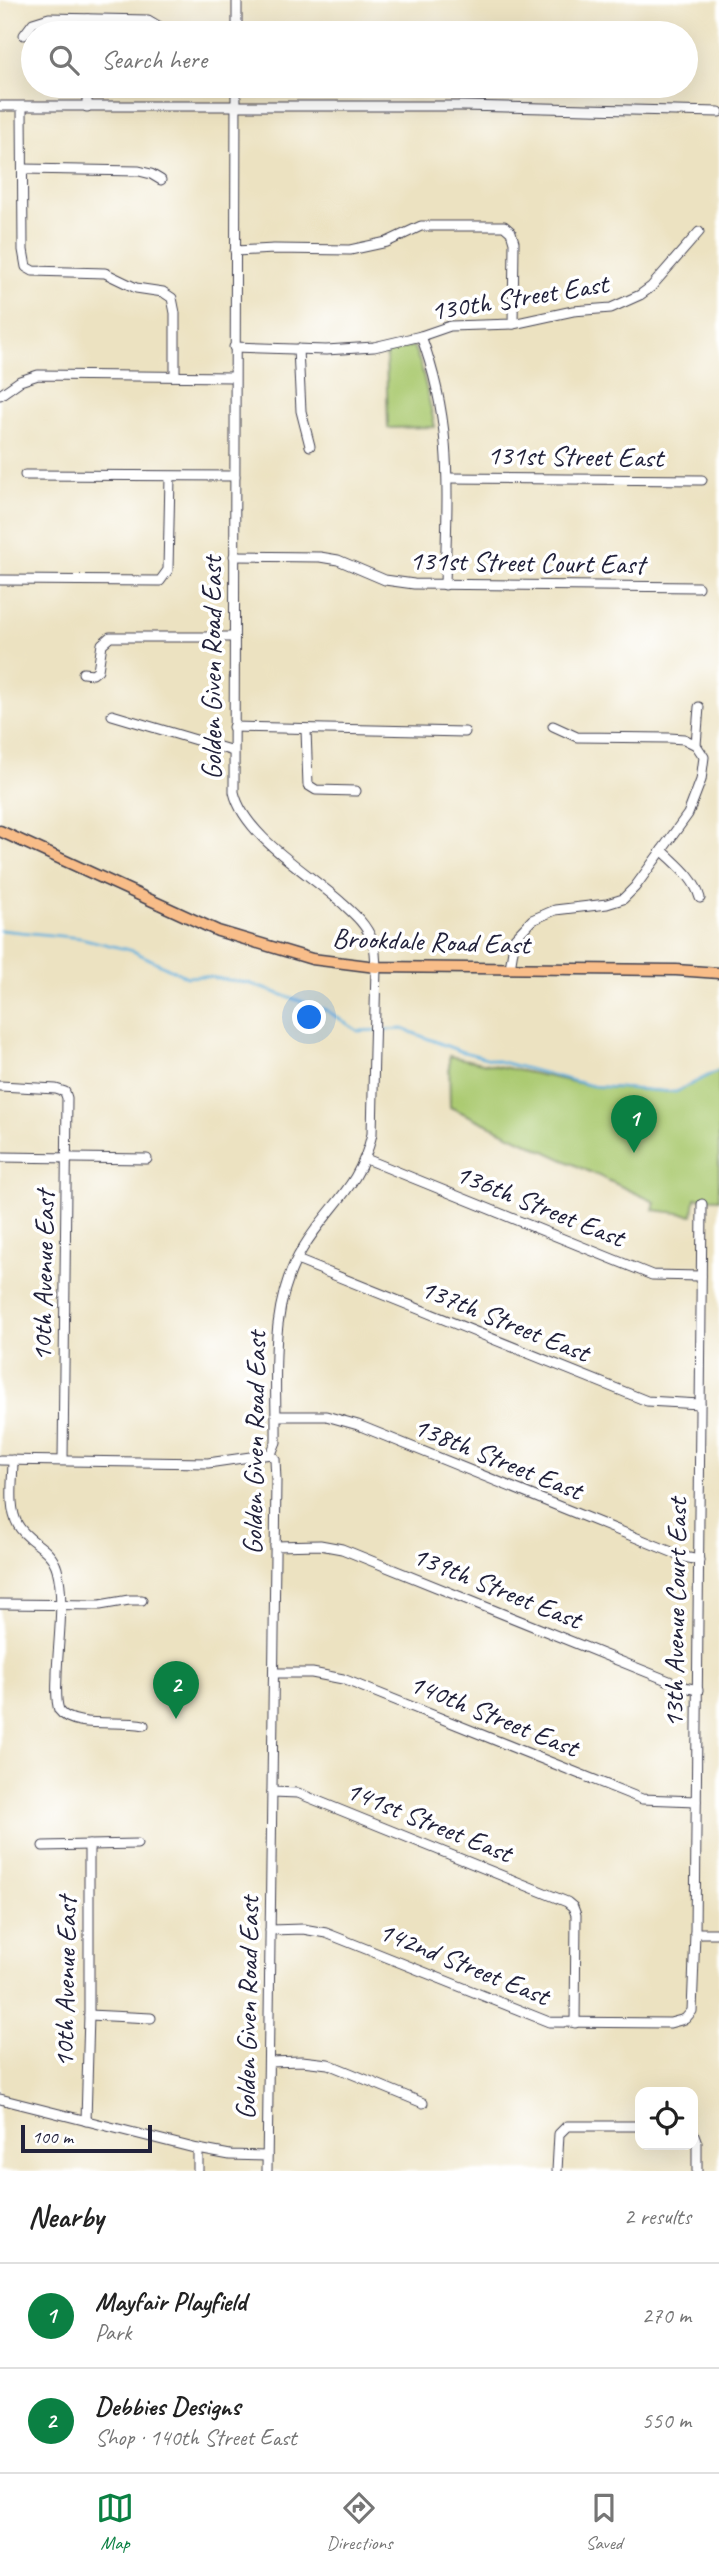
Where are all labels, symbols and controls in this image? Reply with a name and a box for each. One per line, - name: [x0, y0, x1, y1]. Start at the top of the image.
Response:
- search box: [21, 21, 698, 98]
- icon: search: [45, 41, 83, 79]
- text: Search here: [101, 43, 207, 76]
- street label: 130th Street East: [428, 265, 613, 328]
- street label: 131st Street East: [487, 437, 666, 475]
- street label: 131st Street Court East: [409, 542, 649, 582]
- street label: Golden Given Road East: [194, 554, 229, 780]
- street label: Brookdale Road East: [332, 920, 533, 962]
- your location: [292, 1000, 326, 1034]
- pin: 1: [611, 1095, 657, 1153]
- street label: 136th Street East: [451, 1155, 632, 1256]
- street label: 10th Avenue East: [24, 1186, 62, 1362]
- street label: 137th Street East: [416, 1270, 597, 1371]
- street label: Golden Given Road East: [235, 1328, 273, 1555]
- street label: 138th Street East: [409, 1408, 590, 1509]
- street label: 13th Avenue Court East: [655, 1495, 695, 1728]
- street label: 139th Street East: [408, 1537, 589, 1638]
- pin: 2: [153, 1661, 199, 1719]
- street label: 140th Street East: [405, 1665, 586, 1766]
- street label: 141st Street East: [341, 1772, 520, 1871]
- street label: 10th Avenue East: [46, 1892, 84, 2068]
- street label: Golden Given Road East: [228, 1893, 266, 2120]
- street label: 142nd Street East: [374, 1913, 557, 2014]
- map controls: [635, 2087, 698, 2150]
- button: locate: [635, 2087, 698, 2150]
- scale bar: [21, 2122, 152, 2154]
- text: 100 m: [32, 2125, 73, 2149]
- text: Nearby: [28, 2198, 104, 2236]
- text: 2 results: [624, 2202, 691, 2231]
- text: Mayfair Playfield: [95, 2285, 246, 2318]
- text: 1: [46, 2301, 56, 2330]
- text: 270 m: [642, 2301, 691, 2330]
- text: Park: [95, 2318, 131, 2347]
- text: Debbies Designs: [95, 2390, 240, 2423]
- text: 2: [46, 2406, 56, 2435]
- text: 550 m: [642, 2406, 691, 2435]
- text: Shop · 140th Street East: [95, 2423, 296, 2452]
- tab: Map: [96, 2489, 134, 2555]
- tab: Directions: [326, 2489, 393, 2555]
- tab: Saved: [585, 2489, 623, 2555]

